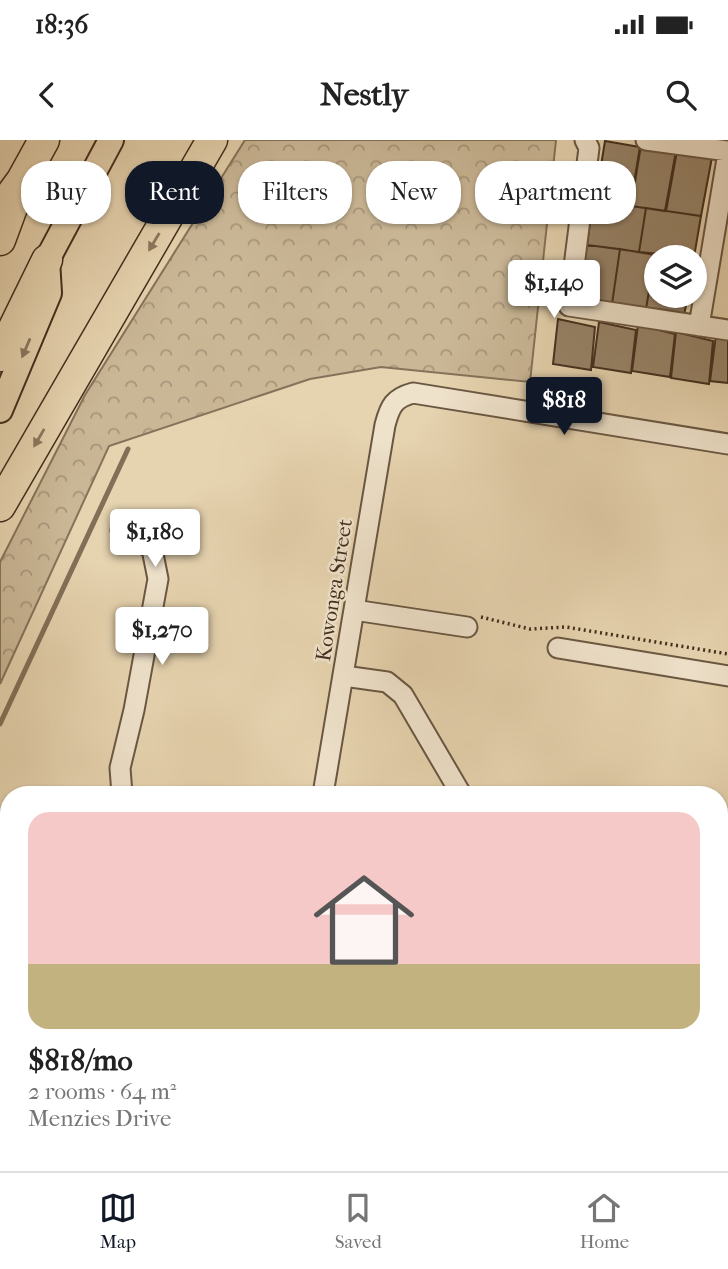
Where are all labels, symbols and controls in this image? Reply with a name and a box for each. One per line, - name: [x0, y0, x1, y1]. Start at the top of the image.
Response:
- text: 18:36: [35, 9, 88, 40]
- icon: back: [28, 76, 66, 114]
- text: Nestly: [320, 76, 408, 113]
- icon: search: [662, 76, 700, 114]
- chip: Buy: [21, 161, 111, 224]
- chip: Rent: [125, 161, 224, 224]
- chip: Filters: [238, 161, 352, 224]
- chip: New: [366, 161, 461, 224]
- chip: Apartment: [475, 161, 636, 224]
- one-way arrow: [148, 233, 161, 252]
- map controls: [644, 245, 707, 308]
- button: layers: [644, 245, 707, 308]
- pin: $1,140: [497, 260, 611, 320]
- text: $1,140: [524, 269, 584, 296]
- one-way arrow: [20, 338, 31, 359]
- pin: $818: [523, 378, 605, 437]
- text: $818: [542, 386, 586, 413]
- one-way arrow: [33, 428, 45, 448]
- pin: $1,180: [98, 510, 212, 569]
- street label: Kowonga Street: [311, 517, 357, 663]
- text: $1,180: [126, 518, 184, 545]
- pin: $1,270: [105, 608, 219, 667]
- text: $1,270: [131, 616, 193, 643]
- icon: home: [301, 857, 427, 983]
- text: $818/mo: [28, 1043, 133, 1078]
- text: 2 rooms · 64 m²: [28, 1078, 176, 1105]
- text: Menzies Drive: [28, 1105, 171, 1132]
- tab: Map: [99, 1189, 137, 1253]
- tab: Saved: [335, 1189, 382, 1253]
- tab: Home: [580, 1189, 629, 1253]

